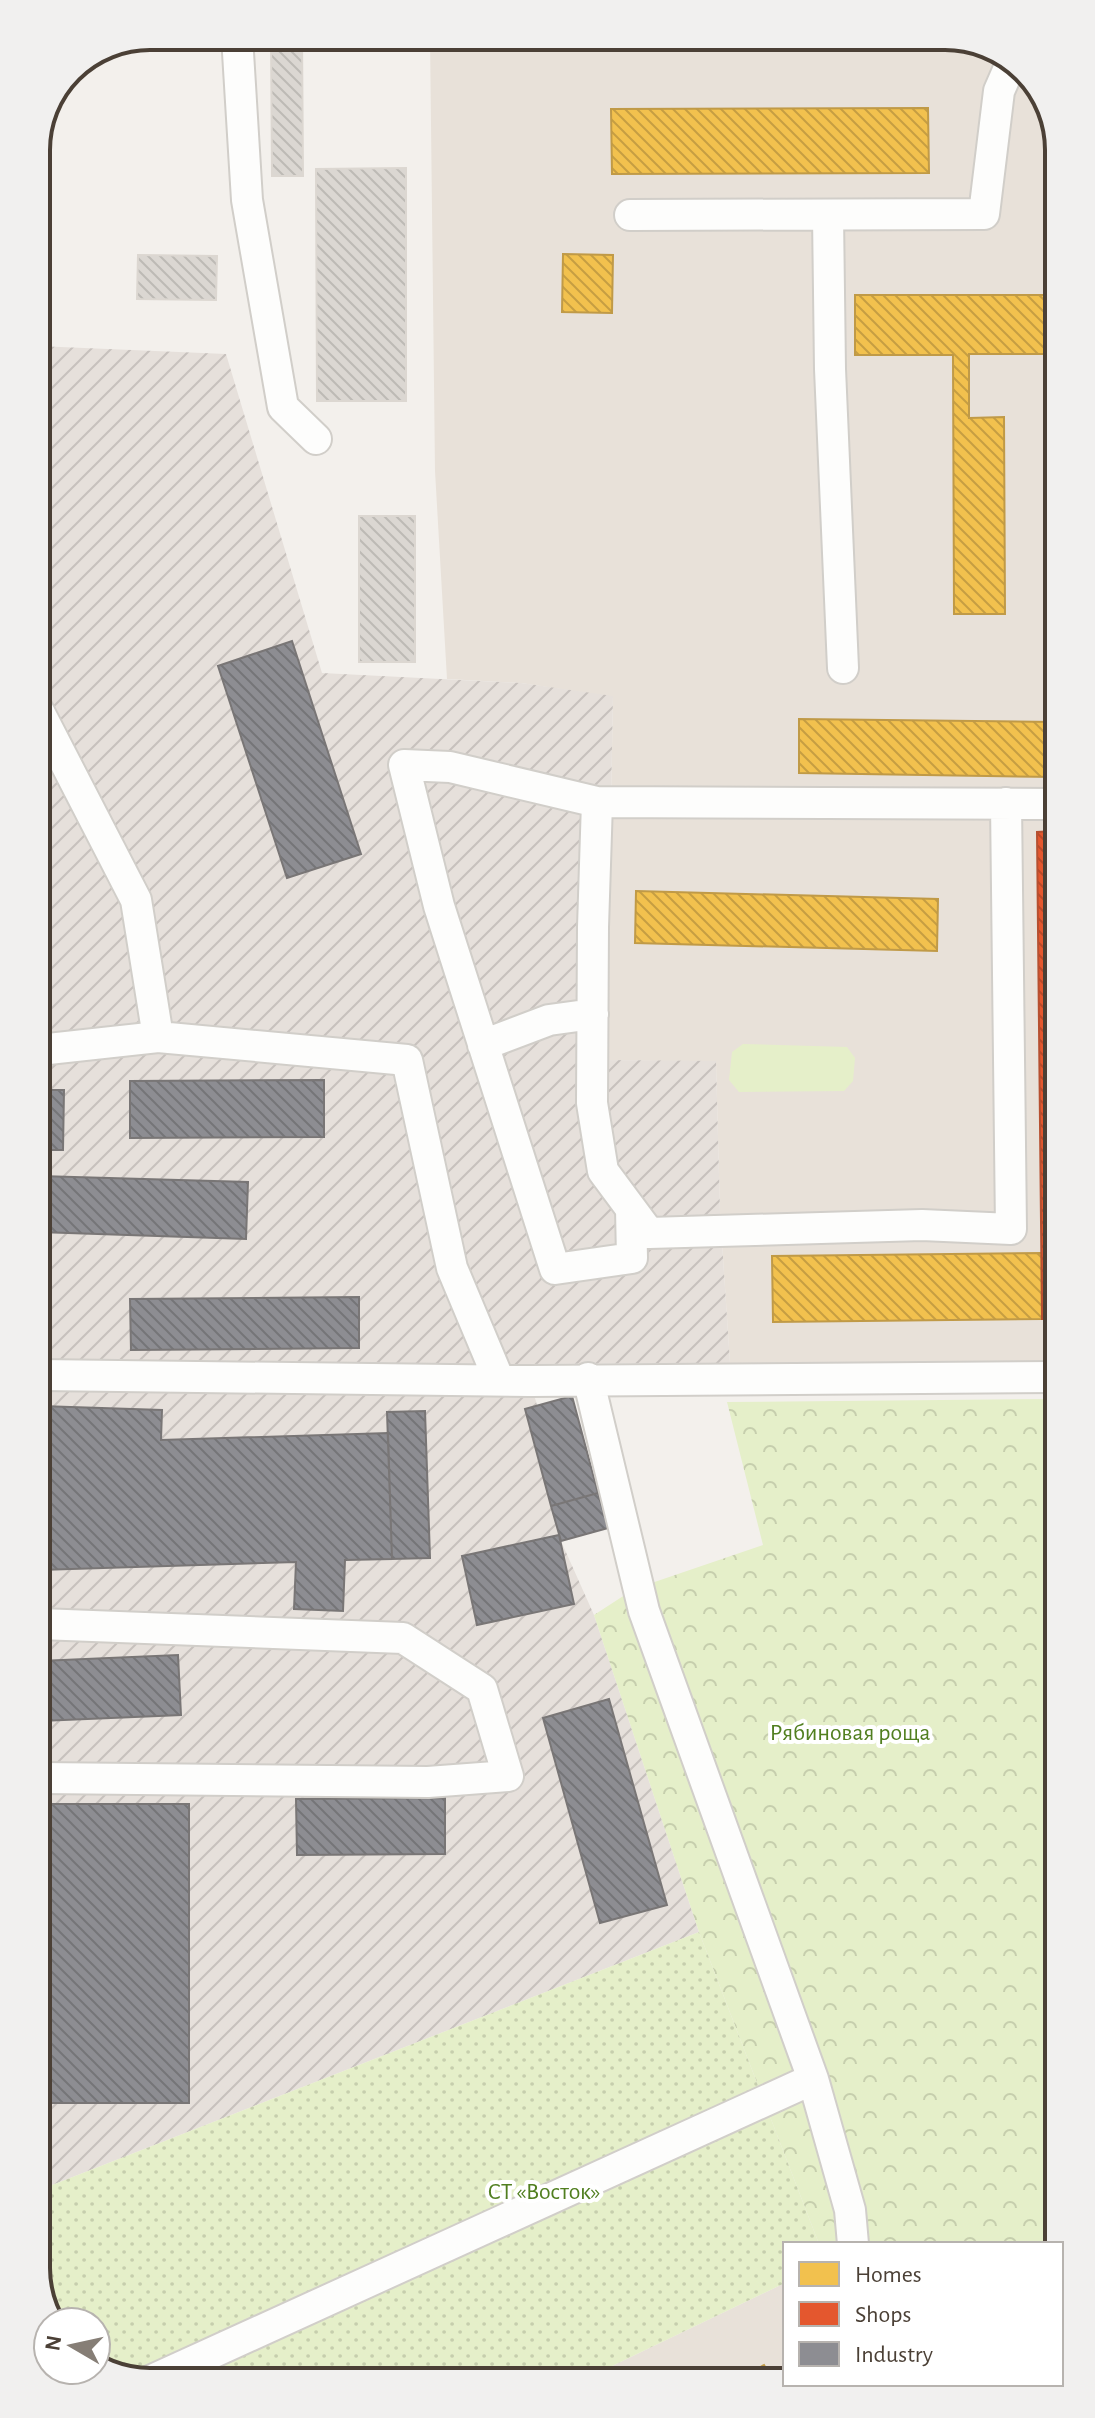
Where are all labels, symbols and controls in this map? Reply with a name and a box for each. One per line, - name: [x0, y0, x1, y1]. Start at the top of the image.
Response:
- park label: Рябиновая роща: [769, 1721, 931, 1745]
- park label: СТ «Восток»: [487, 2180, 601, 2204]
- legend: [783, 2242, 1063, 2386]
- text: Homes: [855, 2263, 922, 2287]
- text: Shops: [855, 2303, 911, 2327]
- north arrow: [32, 2306, 112, 2386]
- text: N: [41, 2334, 65, 2352]
- text: Industry: [855, 2343, 933, 2367]

